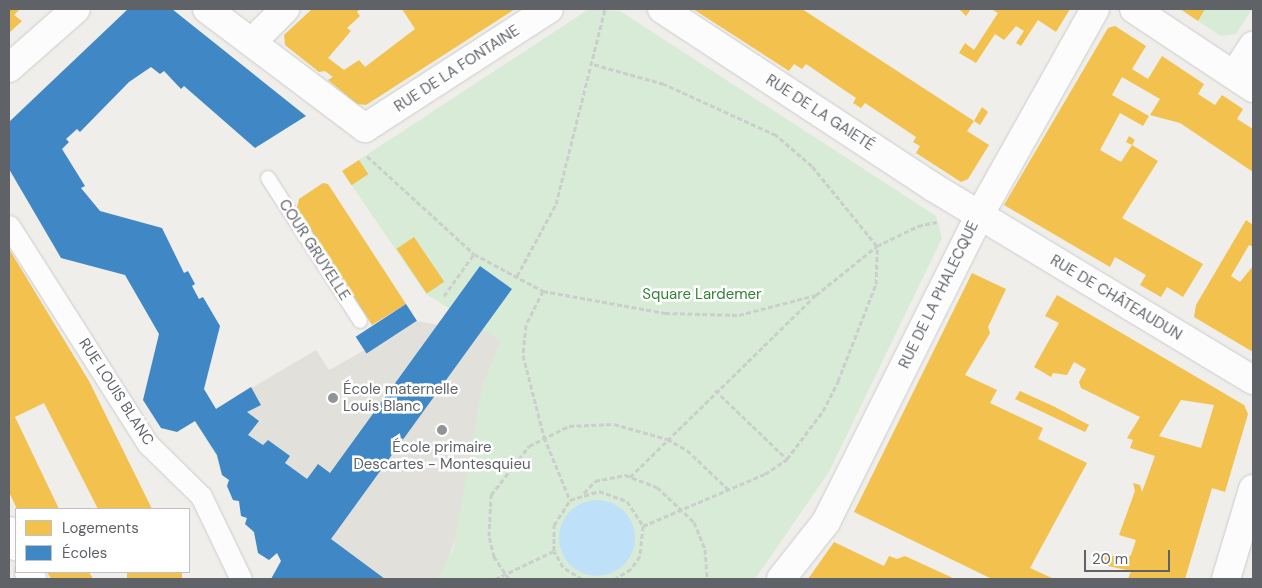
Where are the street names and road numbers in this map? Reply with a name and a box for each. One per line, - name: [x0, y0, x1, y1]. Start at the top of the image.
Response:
- street label: RUE DE LA FONTAINE: [391, 22, 523, 116]
- street label: RUE DE LA GAIETÉ: [762, 71, 878, 155]
- street label: COUR GRUYELLE: [275, 196, 353, 304]
- street label: RUE DE LA PHALECQUE: [895, 218, 983, 372]
- street label: RUE DE CHÂTEAUDUN: [1047, 252, 1185, 344]
- street label: RUE LOUIS BLANC: [75, 335, 157, 449]

